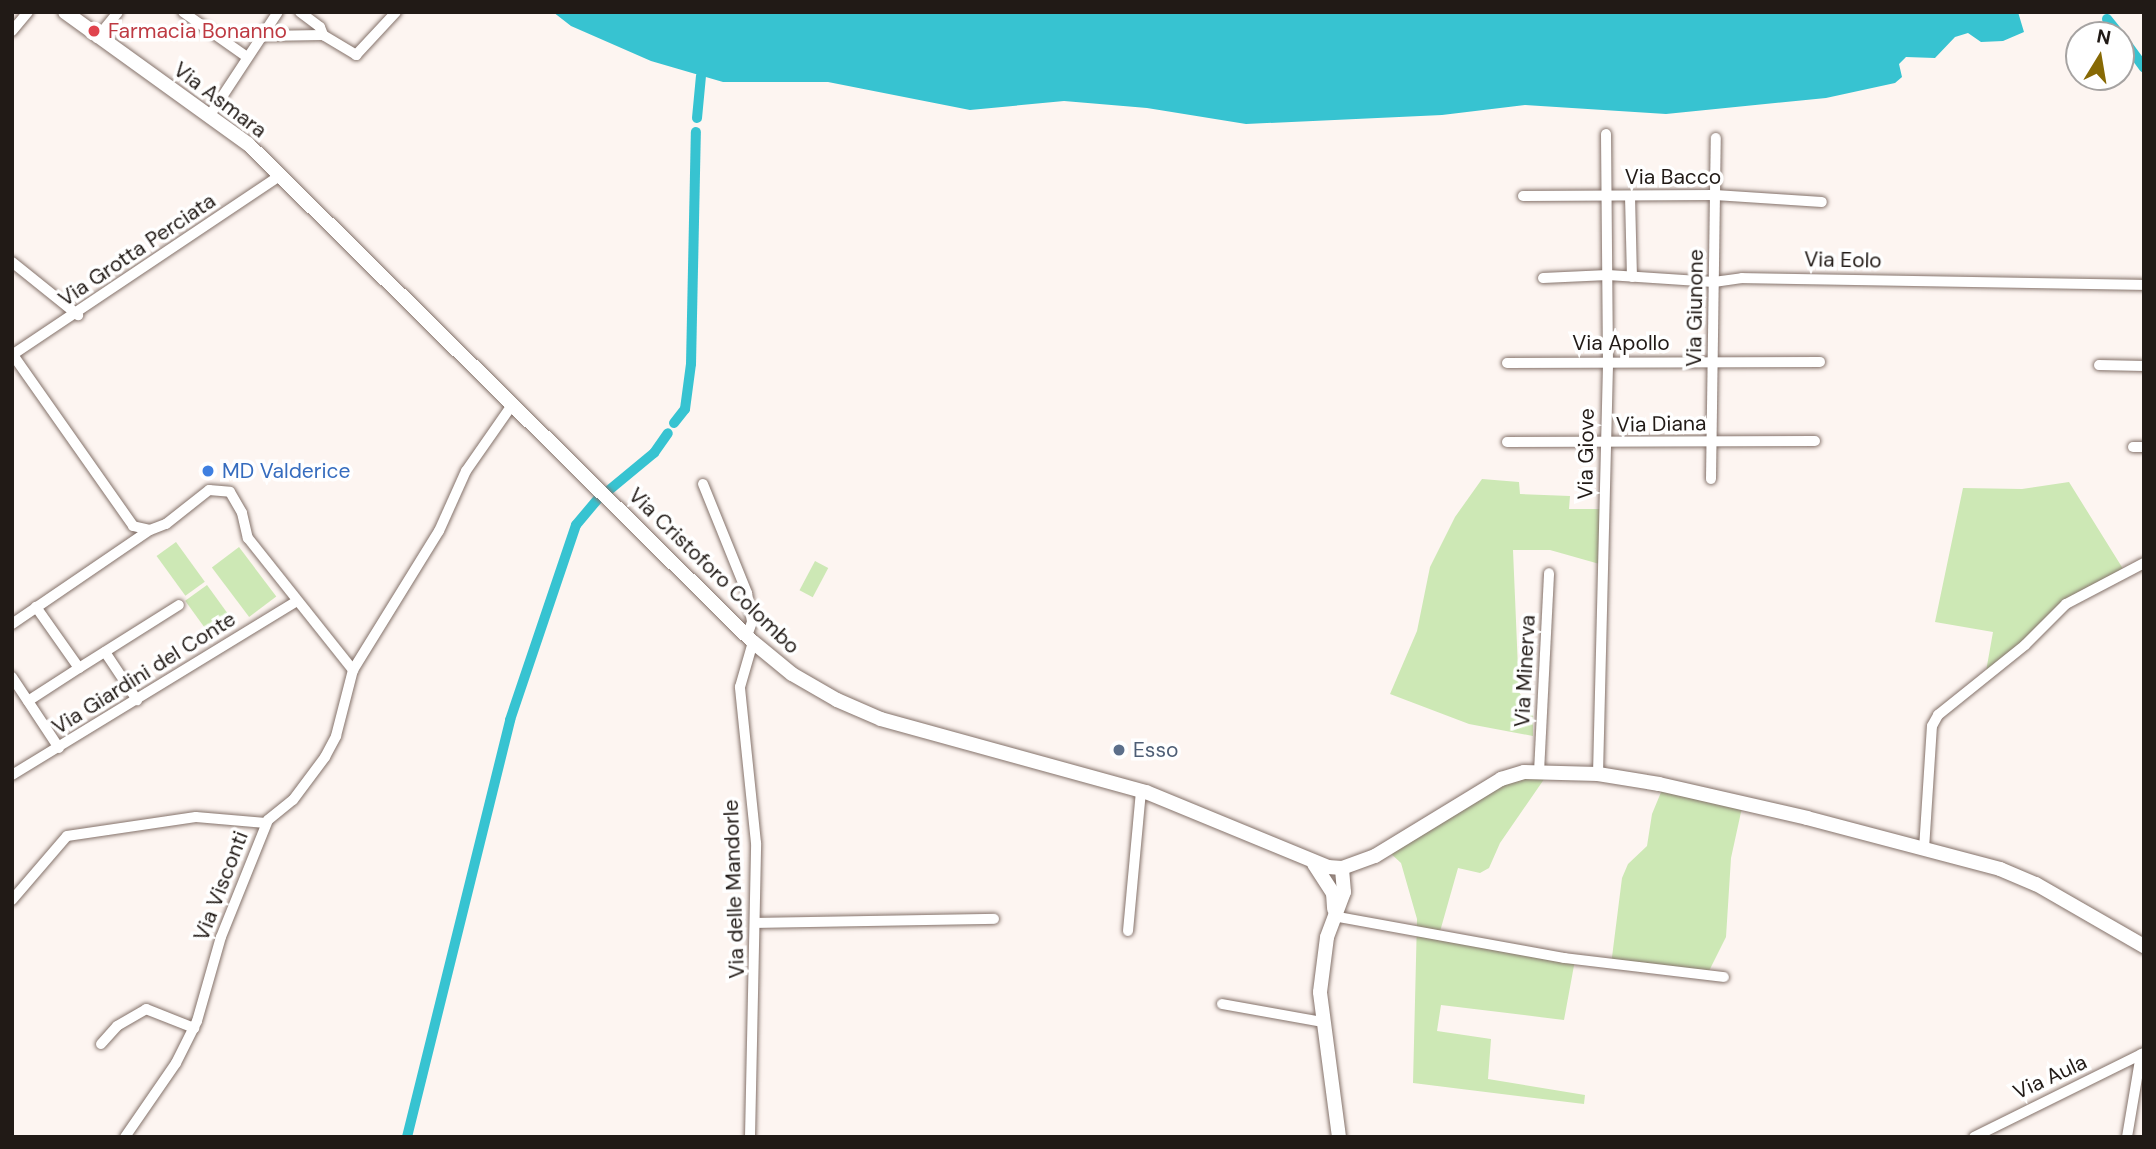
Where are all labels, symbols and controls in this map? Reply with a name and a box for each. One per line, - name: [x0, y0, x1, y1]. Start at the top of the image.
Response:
- place label: Farmacia Bonanno: [108, 18, 287, 44]
- north arrow: [2065, 21, 2135, 91]
- marker: Farmacia Bonanno: [86, 23, 102, 39]
- text: N: [2095, 23, 2113, 50]
- street label: Via Asmara: [169, 57, 271, 143]
- street label: Via Bacco: [1625, 164, 1721, 190]
- street label: Via Grotta Perciata: [54, 188, 220, 312]
- street label: Via Eolo: [1804, 247, 1882, 273]
- street label: Via Giunone: [1681, 249, 1709, 367]
- street label: Via Apollo: [1572, 330, 1670, 356]
- street label: Via Giove: [1573, 408, 1599, 500]
- street label: Via Diana: [1616, 411, 1706, 437]
- place label: MD Valderice: [222, 458, 351, 484]
- marker: MD Valderice: [200, 463, 216, 479]
- street label: Via Cristoforo Colombo: [623, 483, 805, 659]
- street label: Via Giardini del Conte: [48, 606, 240, 740]
- street label: Via Minerva: [1509, 614, 1541, 728]
- place label: Esso: [1133, 737, 1178, 763]
- marker: Esso: [1111, 742, 1127, 758]
- street label: Via delle Mandorle: [718, 799, 750, 979]
- street label: Via Visconti: [189, 828, 253, 944]
- street label: Via Aula: [2009, 1049, 2091, 1105]

